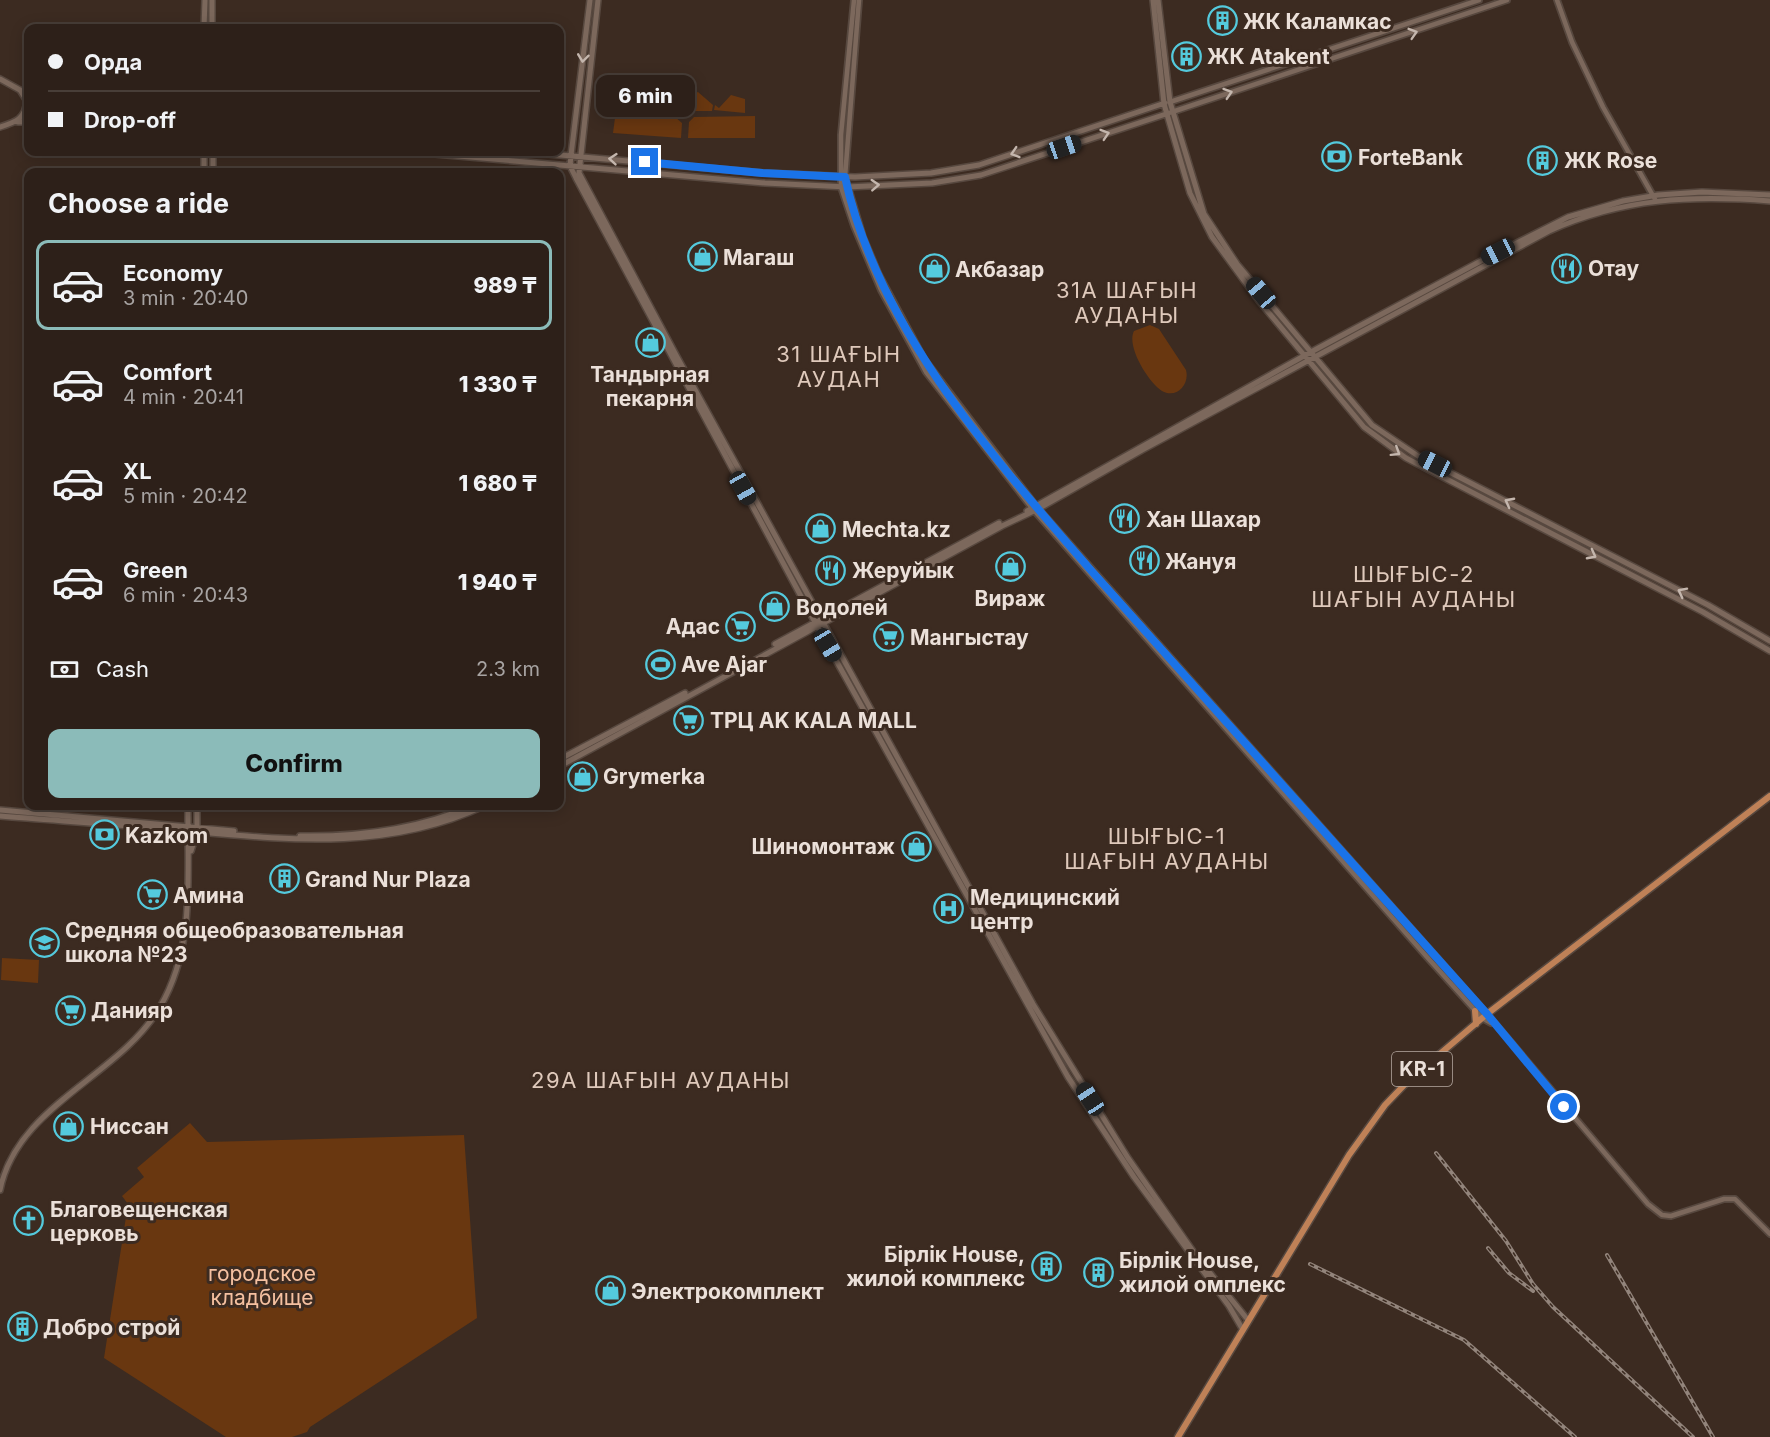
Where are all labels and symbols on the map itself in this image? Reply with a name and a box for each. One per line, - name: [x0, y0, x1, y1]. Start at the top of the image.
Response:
- building icon: ЖК Каламкас: [1206, 5, 1238, 37]
- place label: ЖК Каламкас: [1243, 9, 1392, 34]
- one-way arrow: [1407, 27, 1418, 40]
- building icon: ЖК Atakent: [1170, 40, 1202, 72]
- place label: ЖК Atakent: [1207, 44, 1330, 69]
- one-way arrow: [577, 54, 589, 63]
- callout: 6 min: [596, 75, 694, 117]
- one-way arrow: [1222, 88, 1233, 100]
- one-way arrow: [1099, 128, 1110, 141]
- car: [1044, 133, 1084, 161]
- bank icon: ForteBank: [1321, 141, 1353, 173]
- building icon: ЖК Rose: [1527, 144, 1559, 176]
- place label: ForteBank: [1358, 145, 1464, 170]
- one-way arrow: [1010, 146, 1020, 159]
- route end: [631, 148, 658, 175]
- place label: ЖК Rose: [1564, 148, 1657, 173]
- one-way arrow: [608, 153, 617, 166]
- one-way arrow: [871, 179, 880, 192]
- car: [1478, 236, 1518, 268]
- shop icon: Магаш: [686, 241, 718, 273]
- place label: Магаш: [723, 245, 794, 270]
- restaurant icon: Отау: [1551, 252, 1583, 284]
- shop icon: Акбазар: [918, 253, 950, 285]
- place label: Отау: [1588, 256, 1639, 281]
- place label: Акбазар: [955, 257, 1044, 282]
- car: [1243, 273, 1279, 313]
- district label: 31А ШАҒЫН АУДАНЫ: [1056, 277, 1198, 328]
- shop icon: Тандырная пекарня: [634, 327, 666, 359]
- district label: 31 ШАҒЫН АУДАН: [776, 341, 902, 392]
- place label: Тандырная пекарня: [590, 362, 710, 411]
- one-way arrow: [1390, 444, 1401, 455]
- car: [1415, 448, 1455, 480]
- car: [726, 468, 760, 508]
- one-way arrow: [1505, 498, 1516, 509]
- restaurant icon: Хан Шахар: [1109, 503, 1141, 535]
- place label: Хан Шахар: [1146, 507, 1261, 532]
- shop icon: Mechta.kz: [805, 513, 837, 545]
- place label: Mechta.kz: [842, 517, 951, 542]
- restaurant icon: Жануя: [1128, 545, 1160, 577]
- one-way arrow: [1586, 547, 1597, 559]
- place label: Жануя: [1165, 549, 1236, 574]
- shop icon: Вираж: [994, 551, 1026, 583]
- restaurant icon: Жеруйык: [815, 554, 847, 586]
- place label: Жеруйык: [852, 558, 955, 583]
- district label: ШЫҒЫС-2 ШАҒЫН АУДАНЫ: [1311, 561, 1517, 612]
- place label: Вираж: [975, 586, 1045, 611]
- one-way arrow: [1678, 588, 1689, 599]
- shop icon: Водолей: [759, 591, 791, 623]
- place label: Водолей: [796, 595, 888, 620]
- supermarket icon: Адас: [725, 610, 757, 642]
- place label: Адас: [666, 614, 720, 639]
- supermarket icon: Мангыстау: [873, 621, 905, 653]
- car: [811, 625, 845, 665]
- place label: Мангыстау: [910, 625, 1029, 650]
- sports icon: Ave Ajar: [644, 648, 676, 680]
- place label: Ave Ajar: [681, 652, 768, 677]
- supermarket icon: ТРЦ AK KALA MALL: [673, 704, 705, 736]
- place label: ТРЦ AK KALA MALL: [710, 708, 917, 733]
- shop icon: Grymerka: [566, 760, 598, 792]
- place label: Grymerka: [603, 764, 705, 789]
- bank icon: Kazkom: [88, 819, 120, 851]
- place label: Kazkom: [125, 823, 208, 848]
- district label: ШЫҒЫС-1 ШАҒЫН АУДАНЫ: [1064, 823, 1270, 874]
- shop icon: Шиномонтаж: [900, 830, 932, 862]
- place label: Шиномонтаж: [751, 834, 895, 859]
- building icon: Grand Nur Plaza: [268, 863, 300, 895]
- place label: Grand Nur Plaza: [305, 867, 471, 892]
- supermarket icon: Амина: [136, 879, 168, 911]
- place label: Амина: [173, 883, 244, 908]
- place label: Медицинский центр: [970, 885, 1120, 934]
- hospital icon: Медицинский центр: [933, 893, 965, 925]
- place label: Средняя общеобразовательная школа №23: [65, 918, 404, 967]
- school or university icon: Средняя общеобразовательная школа №23: [28, 926, 60, 958]
- supermarket icon: Данияр: [54, 994, 86, 1026]
- place label: Данияр: [91, 998, 173, 1023]
- road number: KR-1: [1392, 1052, 1452, 1086]
- district label: 29А ШАҒЫН АУДАНЫ: [531, 1067, 791, 1093]
- car: [1073, 1079, 1107, 1119]
- route start: [1550, 1093, 1577, 1120]
- shop icon: Ниссан: [53, 1110, 85, 1142]
- place label: Ниссан: [90, 1114, 169, 1139]
- place label: Благовещенская церковь: [50, 1197, 228, 1246]
- church icon: Благовещенская церковь: [13, 1205, 45, 1237]
- place label: Бірлік House, жилой комплекс: [846, 1242, 1025, 1291]
- place label: Бірлік House, жилой омплекс: [1119, 1248, 1286, 1297]
- building icon: Бірлік House, жилой комплекс: [1030, 1250, 1062, 1282]
- building icon: Бірлік House, жилой омплекс: [1082, 1256, 1114, 1288]
- park label: городское кладбище: [208, 1261, 316, 1310]
- shop icon: Электрокомплект: [594, 1275, 626, 1307]
- place label: Электрокомплект: [631, 1279, 824, 1304]
- building icon: Добро строй: [6, 1311, 38, 1343]
- place label: Добро строй: [43, 1315, 180, 1340]

